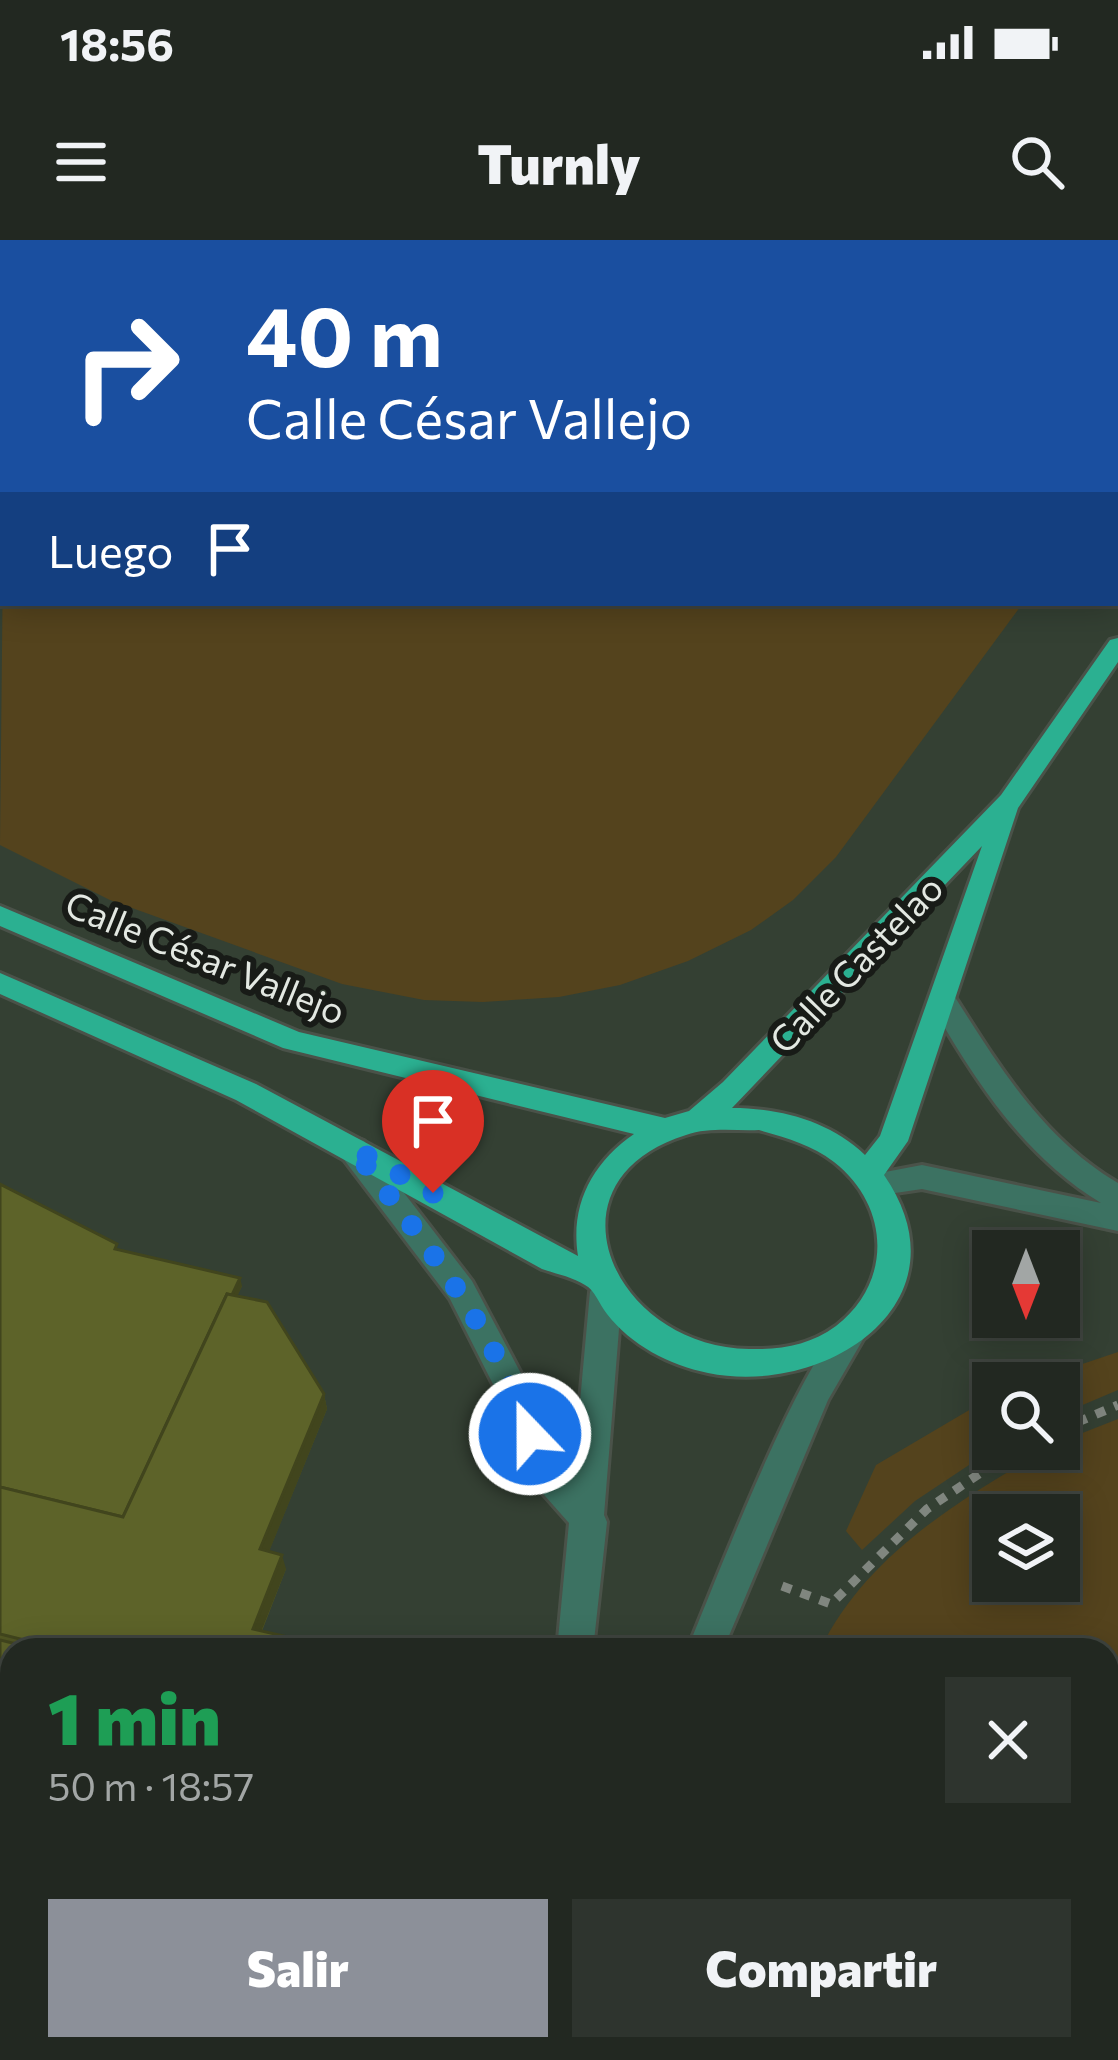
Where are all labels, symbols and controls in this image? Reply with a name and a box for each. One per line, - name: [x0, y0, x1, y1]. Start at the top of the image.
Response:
- text: 18:56: [60, 15, 174, 70]
- icon: menu: [48, 129, 114, 195]
- text: Turnly: [477, 129, 641, 195]
- icon: search: [1004, 129, 1070, 195]
- text: 40 m: [246, 282, 443, 384]
- icon: right: [48, 288, 204, 444]
- text: Calle César Vallejo: [246, 384, 692, 450]
- icon: arrive: [197, 516, 263, 582]
- text: Luego: [48, 522, 173, 577]
- street label: Calle Castelao: [759, 865, 951, 1061]
- street label: Calle César Vallejo: [60, 880, 352, 1032]
- pin: [382, 1070, 484, 1193]
- icon: arrive: [400, 1088, 466, 1154]
- north arrow: [972, 1230, 1080, 1338]
- map controls: [972, 1230, 1080, 1602]
- button: search: [972, 1362, 1080, 1470]
- position arrow: [467, 1371, 593, 1497]
- button: layers: [972, 1494, 1080, 1602]
- text: 1 min: [48, 1672, 221, 1760]
- button: close: [945, 1677, 1071, 1803]
- text: 50 m · 18:57: [48, 1761, 254, 1809]
- button: Salir: [48, 1899, 548, 2037]
- button: Compartir: [572, 1899, 1071, 2037]

